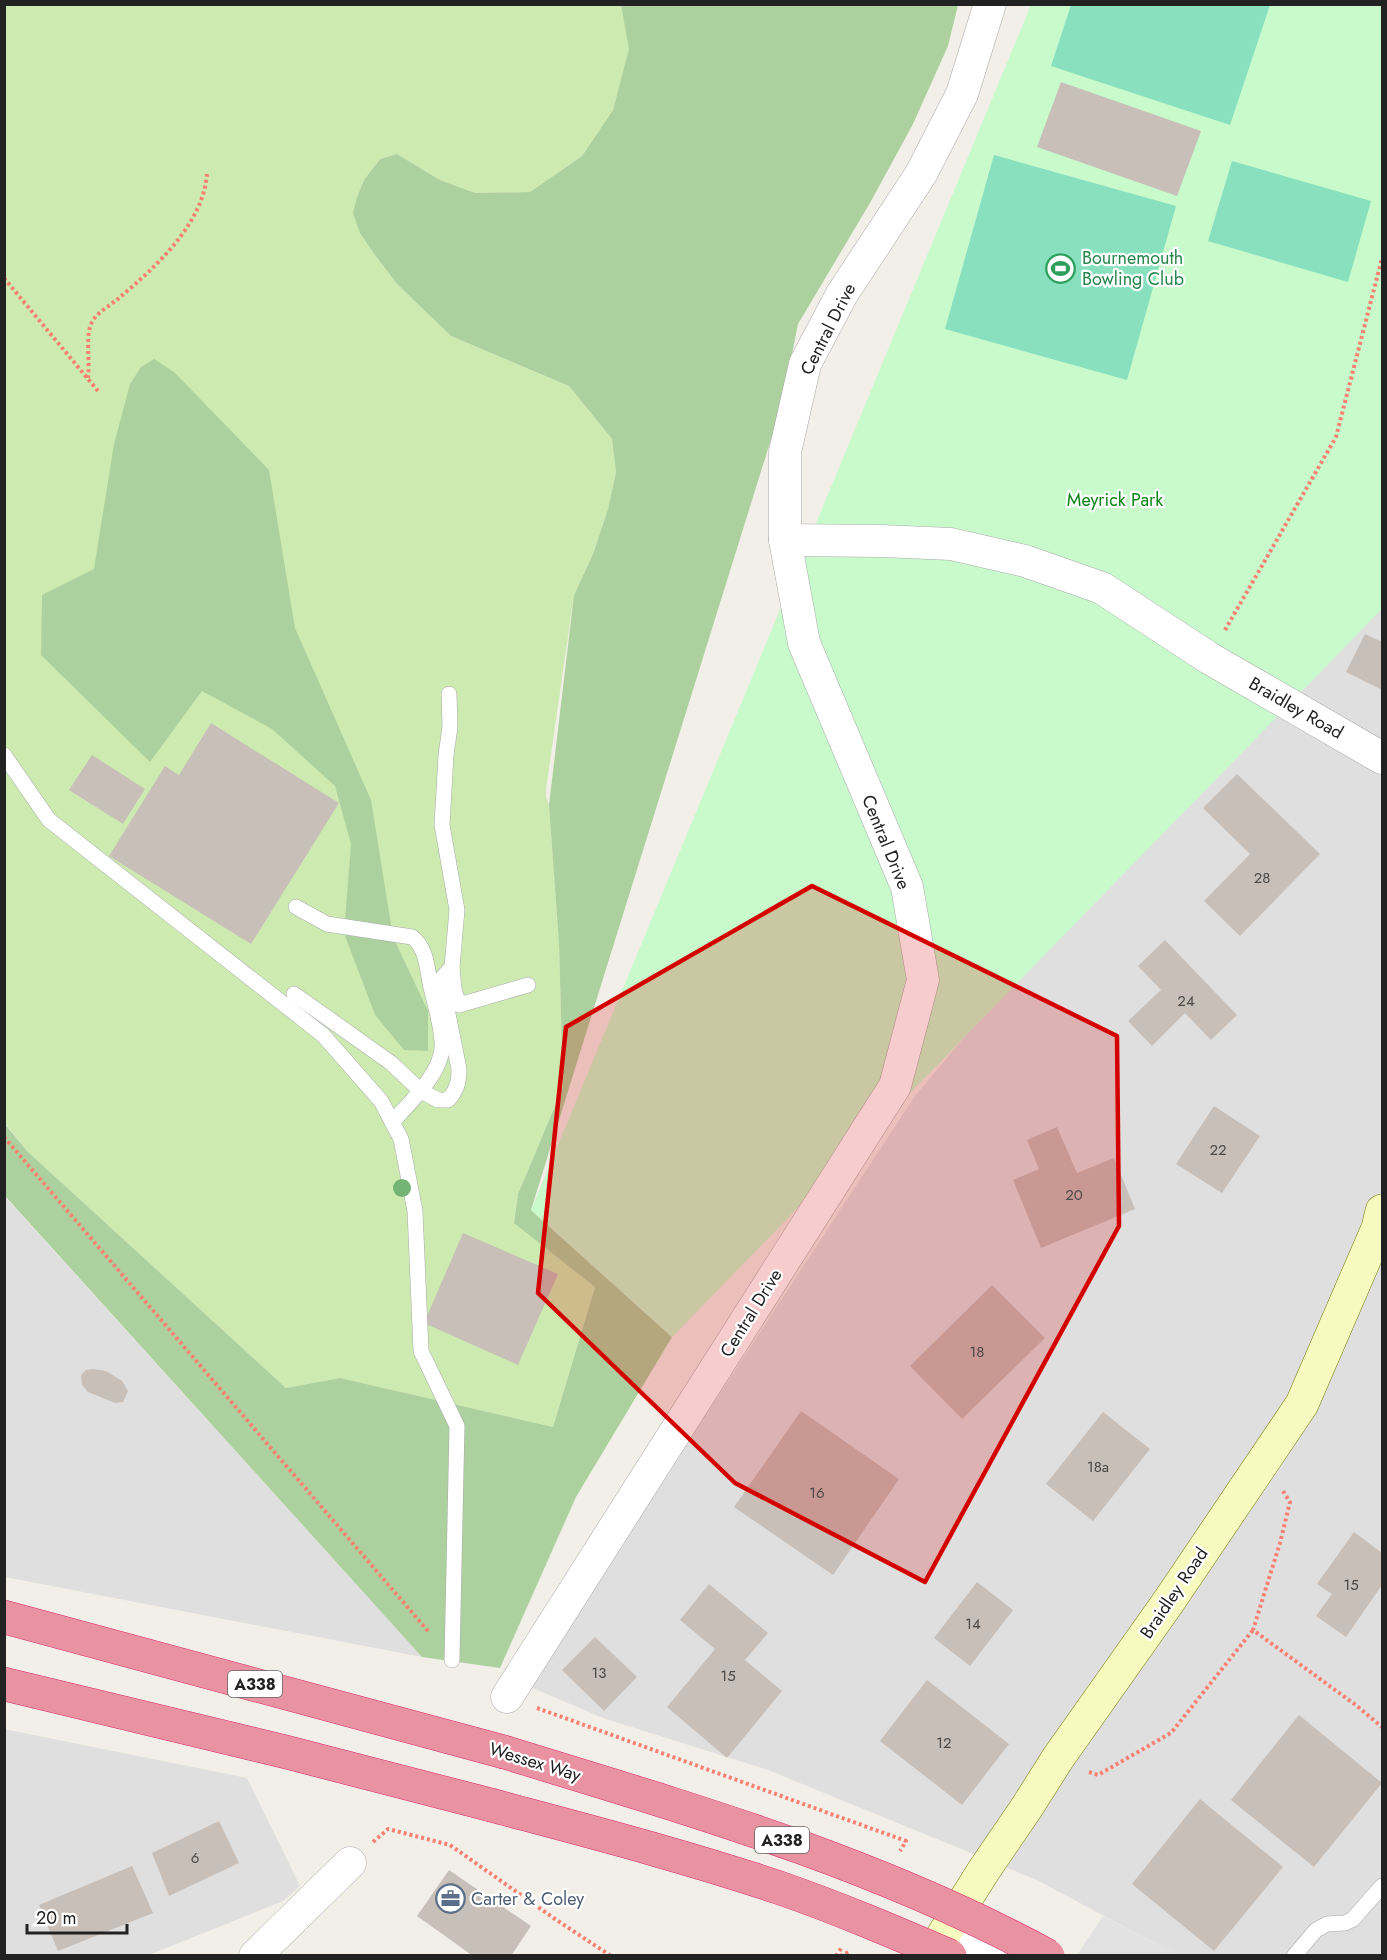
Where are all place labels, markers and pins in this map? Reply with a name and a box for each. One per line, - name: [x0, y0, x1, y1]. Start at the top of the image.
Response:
- place label: Bournemouth Bowling Club: [1082, 245, 1184, 292]
- sports icon: Bournemouth Bowling Club: [1045, 252, 1077, 284]
- office icon: Carter & Coley: [434, 1883, 466, 1915]
- place label: Carter & Coley: [471, 1886, 584, 1912]

